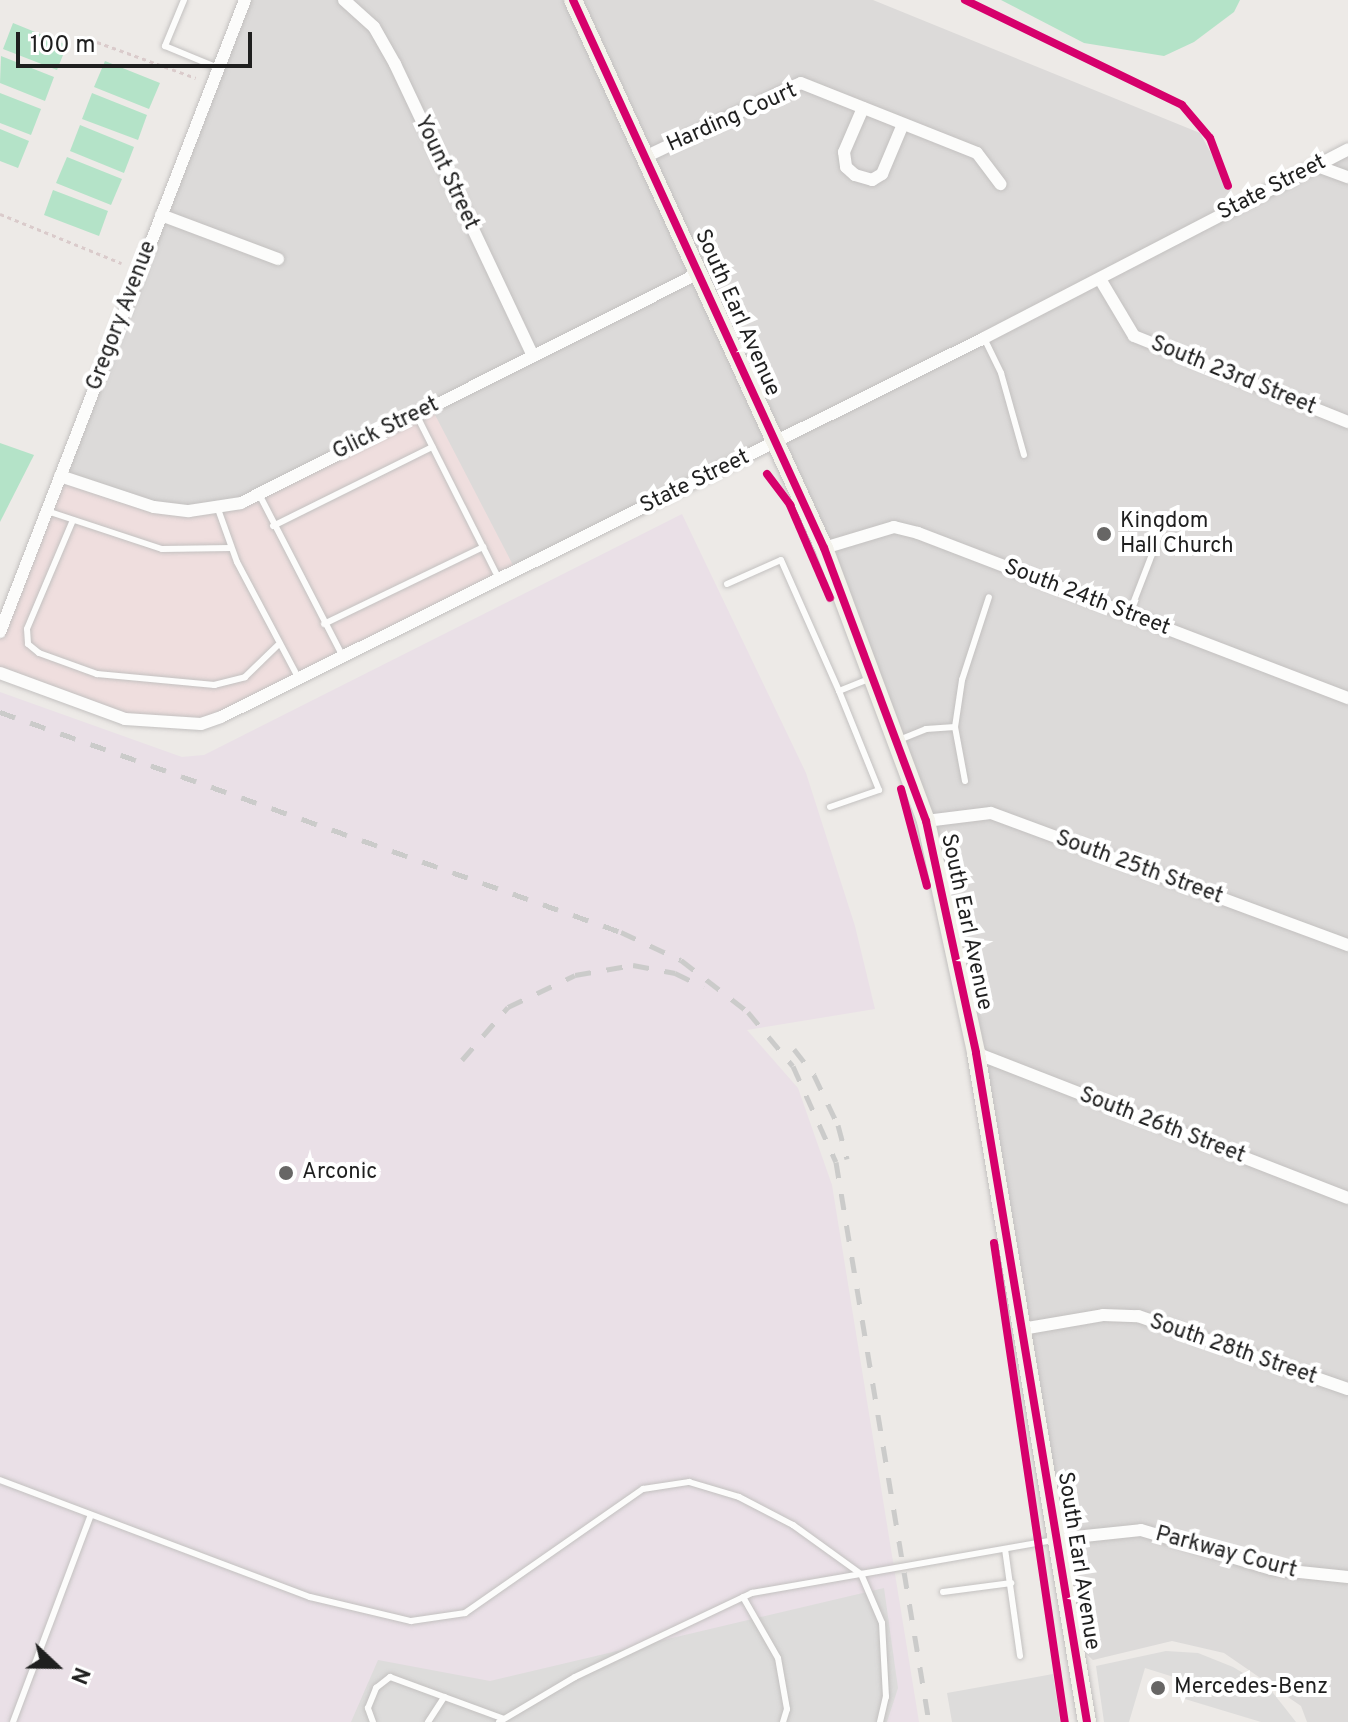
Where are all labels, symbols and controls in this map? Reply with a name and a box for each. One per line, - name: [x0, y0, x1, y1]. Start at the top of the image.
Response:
- scale bar: [20, 16, 256, 66]
- text: 100 m: [30, 31, 96, 61]
- street label: Harding Court: [663, 78, 801, 158]
- street label: Yount Street: [408, 112, 484, 234]
- street label: State Street: [1213, 149, 1331, 227]
- street label: South Earl Avenue: [688, 225, 786, 401]
- street label: Gregory Avenue: [81, 237, 163, 395]
- street label: South 23rd Street: [1147, 331, 1319, 421]
- street label: Glick Street: [329, 392, 443, 466]
- street label: State Street: [636, 444, 754, 520]
- place label: Kingdom Hall Church: [1120, 508, 1234, 560]
- marker: Kingdom Hall Church: [1095, 525, 1113, 543]
- street label: South 24th Street: [1000, 554, 1174, 642]
- street label: South 25th Street: [1052, 825, 1226, 911]
- street label: South Earl Avenue: [934, 831, 998, 1013]
- street label: South 26th Street: [1075, 1082, 1249, 1170]
- place label: Arconic: [302, 1160, 377, 1186]
- marker: Arconic: [277, 1164, 295, 1182]
- street label: South 28th Street: [1146, 1309, 1320, 1391]
- street label: South Earl Avenue: [1051, 1470, 1105, 1652]
- street label: Parkway Court: [1152, 1521, 1300, 1585]
- north arrow: [16, 1626, 96, 1706]
- text: N: [63, 1663, 94, 1688]
- place label: Mercedes-Benz: [1174, 1675, 1328, 1701]
- marker: Mercedes-Benz: [1149, 1679, 1167, 1697]

